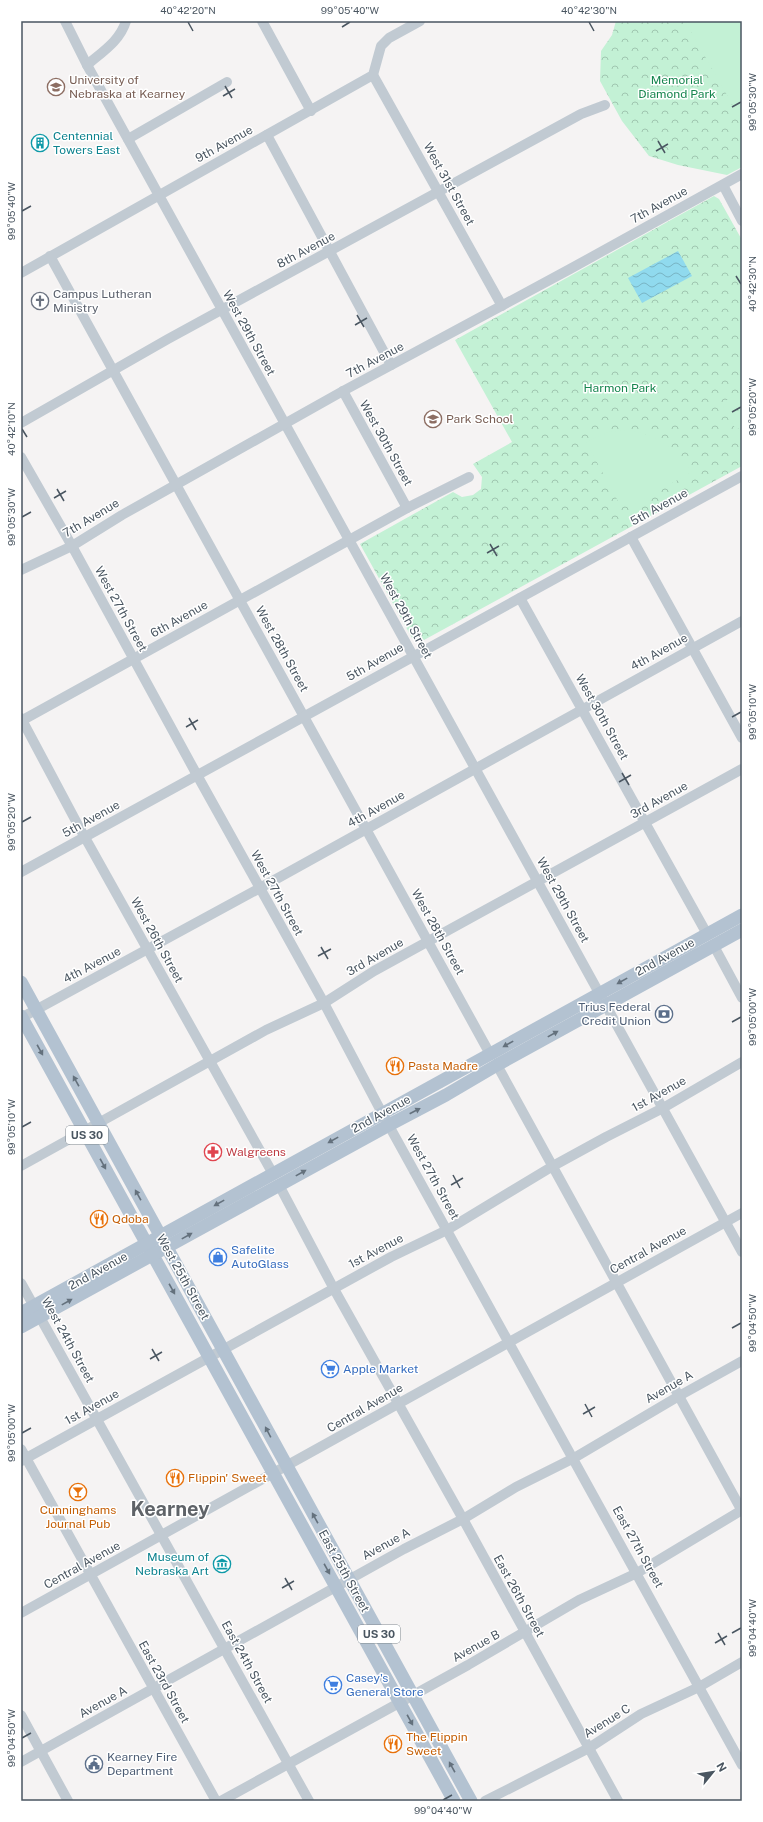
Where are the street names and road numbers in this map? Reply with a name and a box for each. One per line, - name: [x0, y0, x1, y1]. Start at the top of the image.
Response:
- street label: 9th Avenue: [193, 122, 255, 165]
- street label: West 31st Street: [421, 140, 478, 228]
- street label: 7th Avenue: [628, 184, 690, 226]
- street label: 8th Avenue: [275, 229, 337, 271]
- street label: West 29th Street: [220, 288, 278, 378]
- street label: 7th Avenue: [344, 339, 406, 381]
- street label: West 30th Street: [357, 398, 415, 488]
- street label: 5th Avenue: [628, 485, 690, 528]
- street label: 7th Avenue: [60, 496, 122, 540]
- street label: West 27th Street: [92, 564, 150, 654]
- street label: West 29th Street: [377, 571, 435, 661]
- street label: 6th Avenue: [148, 597, 210, 640]
- street label: West 28th Street: [253, 604, 311, 695]
- street label: 4th Avenue: [628, 630, 690, 673]
- street label: 5th Avenue: [344, 640, 406, 684]
- street label: West 30th Street: [573, 672, 631, 762]
- street label: 3rd Avenue: [628, 778, 690, 822]
- street label: 4th Avenue: [345, 787, 407, 830]
- street label: 5th Avenue: [60, 797, 122, 840]
- street label: West 27th Street: [248, 848, 306, 938]
- street label: West 29th Street: [534, 855, 592, 945]
- street label: West 28th Street: [409, 887, 467, 978]
- street label: West 26th Street: [128, 895, 186, 985]
- street label: 3rd Avenue: [344, 935, 406, 979]
- street label: 2nd Avenue: [633, 935, 697, 979]
- street label: 4th Avenue: [61, 944, 123, 986]
- street label: 1st Avenue: [630, 1073, 689, 1115]
- street label: 2nd Avenue: [349, 1092, 413, 1136]
- road number: US 30: [66, 1126, 108, 1144]
- street label: West 27th Street: [404, 1132, 462, 1222]
- street label: Central Avenue: [607, 1223, 689, 1277]
- street label: 1st Avenue: [346, 1231, 406, 1271]
- street label: West 25th Street: [154, 1232, 212, 1322]
- street label: 2nd Avenue: [66, 1249, 130, 1293]
- street label: West 24th Street: [39, 1295, 97, 1385]
- street label: Avenue A: [643, 1368, 696, 1406]
- street label: Central Avenue: [325, 1381, 406, 1435]
- street label: 1st Avenue: [63, 1386, 122, 1428]
- street label: East 27th Street: [610, 1504, 666, 1591]
- street label: Avenue A: [360, 1525, 413, 1563]
- street label: East 25th Street: [316, 1527, 373, 1615]
- street label: Central Avenue: [41, 1538, 123, 1592]
- street label: East 26th Street: [491, 1553, 547, 1640]
- street label: East 24th Street: [219, 1618, 276, 1706]
- road number: US 30: [358, 1625, 400, 1643]
- street label: Avenue B: [450, 1627, 502, 1665]
- street label: East 23rd Street: [136, 1638, 193, 1726]
- street label: Avenue A: [77, 1683, 130, 1721]
- street label: Avenue C: [581, 1701, 633, 1741]

